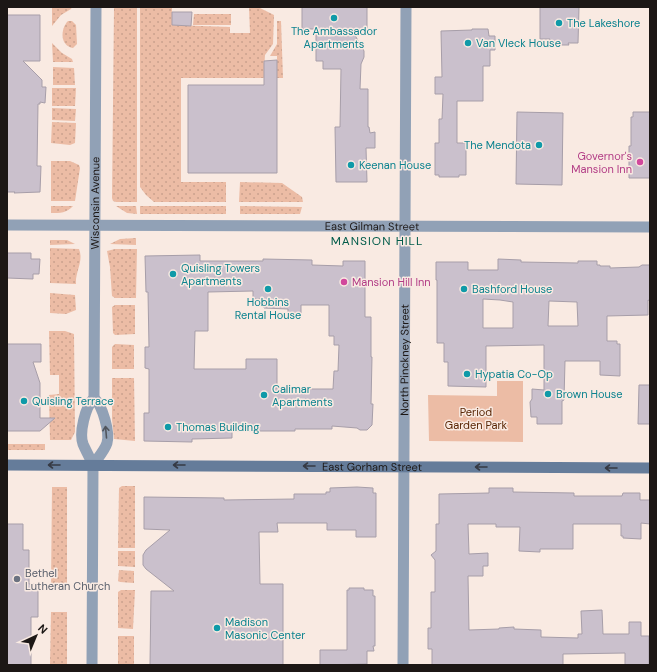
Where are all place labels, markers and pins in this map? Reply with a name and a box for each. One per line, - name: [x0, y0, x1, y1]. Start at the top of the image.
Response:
- marker: The Ambassador Apartments: [329, 13, 339, 23]
- place label: The Lakeshore: [567, 16, 640, 30]
- marker: The Lakeshore: [554, 18, 564, 28]
- place label: The Ambassador Apartments: [291, 24, 377, 51]
- place label: Van Vleck House: [476, 36, 561, 50]
- marker: Van Vleck House: [463, 38, 473, 48]
- place label: The Mendota: [464, 138, 531, 152]
- marker: The Mendota: [534, 140, 544, 150]
- place label: Governor's Mansion Inn: [571, 149, 632, 176]
- marker: Governor's Mansion Inn: [635, 157, 645, 167]
- place label: Keenan House: [359, 158, 431, 172]
- marker: Keenan House: [346, 160, 356, 170]
- place label: Quisling Towers Apartments: [181, 261, 260, 288]
- marker: Quisling Towers Apartments: [168, 269, 178, 279]
- place label: Mansion Hill Inn: [352, 275, 431, 289]
- marker: Mansion Hill Inn: [339, 277, 349, 287]
- place label: Bashford House: [472, 282, 552, 296]
- marker: Hobbins Rental House: [263, 284, 273, 294]
- marker: Bashford House: [459, 284, 469, 294]
- place label: Hobbins Rental House: [235, 295, 301, 322]
- place label: Hypatia Co-Op: [475, 367, 553, 381]
- marker: Hypatia Co-Op: [462, 369, 472, 379]
- place label: Calimar Apartments: [272, 382, 333, 409]
- place label: Brown House: [556, 387, 623, 401]
- marker: Brown House: [543, 389, 553, 399]
- marker: Calimar Apartments: [259, 390, 269, 400]
- place label: Quisling Terrace: [32, 394, 114, 408]
- marker: Quisling Terrace: [19, 396, 29, 406]
- place label: Thomas Building: [176, 420, 259, 434]
- marker: Thomas Building: [163, 422, 173, 432]
- place label: Bethel Lutheran Church: [25, 566, 110, 593]
- marker: Bethel Lutheran Church: [12, 574, 22, 584]
- place label: Madison Masonic Center: [225, 615, 305, 642]
- marker: Madison Masonic Center: [212, 623, 222, 633]

